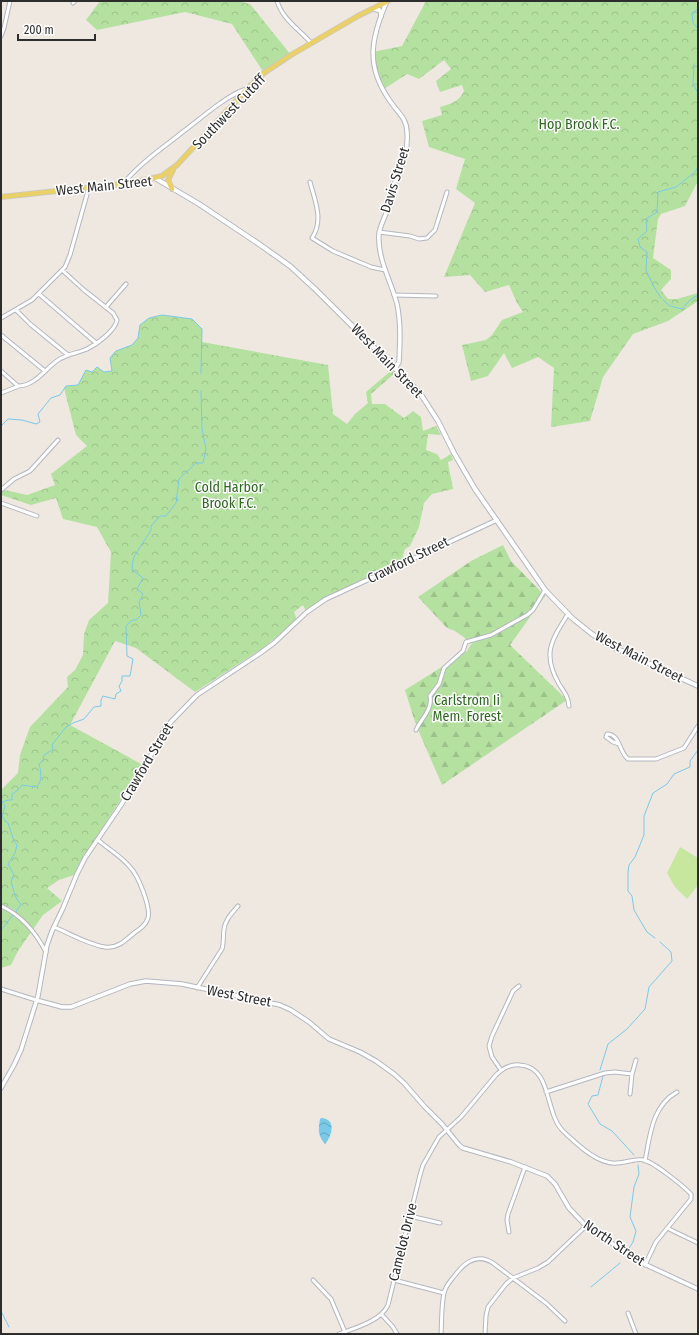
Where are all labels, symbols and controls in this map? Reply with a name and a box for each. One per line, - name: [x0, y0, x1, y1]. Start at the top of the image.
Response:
- scale bar: [18, 16, 95, 42]
- text: 200 m: [24, 23, 54, 37]
- street label: Southwest Cutoff: [189, 70, 270, 153]
- park label: Hop Brook F.C.: [538, 116, 620, 133]
- street label: Davis Street: [377, 145, 413, 215]
- street label: West Main Street: [55, 172, 153, 199]
- street label: West Main Street: [347, 320, 427, 402]
- park label: Cold Harbor Brook F.C.: [195, 479, 263, 512]
- street label: Crawford Street: [364, 533, 452, 587]
- street label: West Main Street: [592, 628, 686, 687]
- park label: Carlstrom Ii Mem. Forest: [433, 692, 502, 725]
- street label: Crawford Street: [117, 719, 177, 804]
- street label: West Street: [205, 981, 273, 1011]
- street label: Camelot Drive: [385, 1201, 421, 1283]
- street label: North Street: [580, 1216, 648, 1270]

